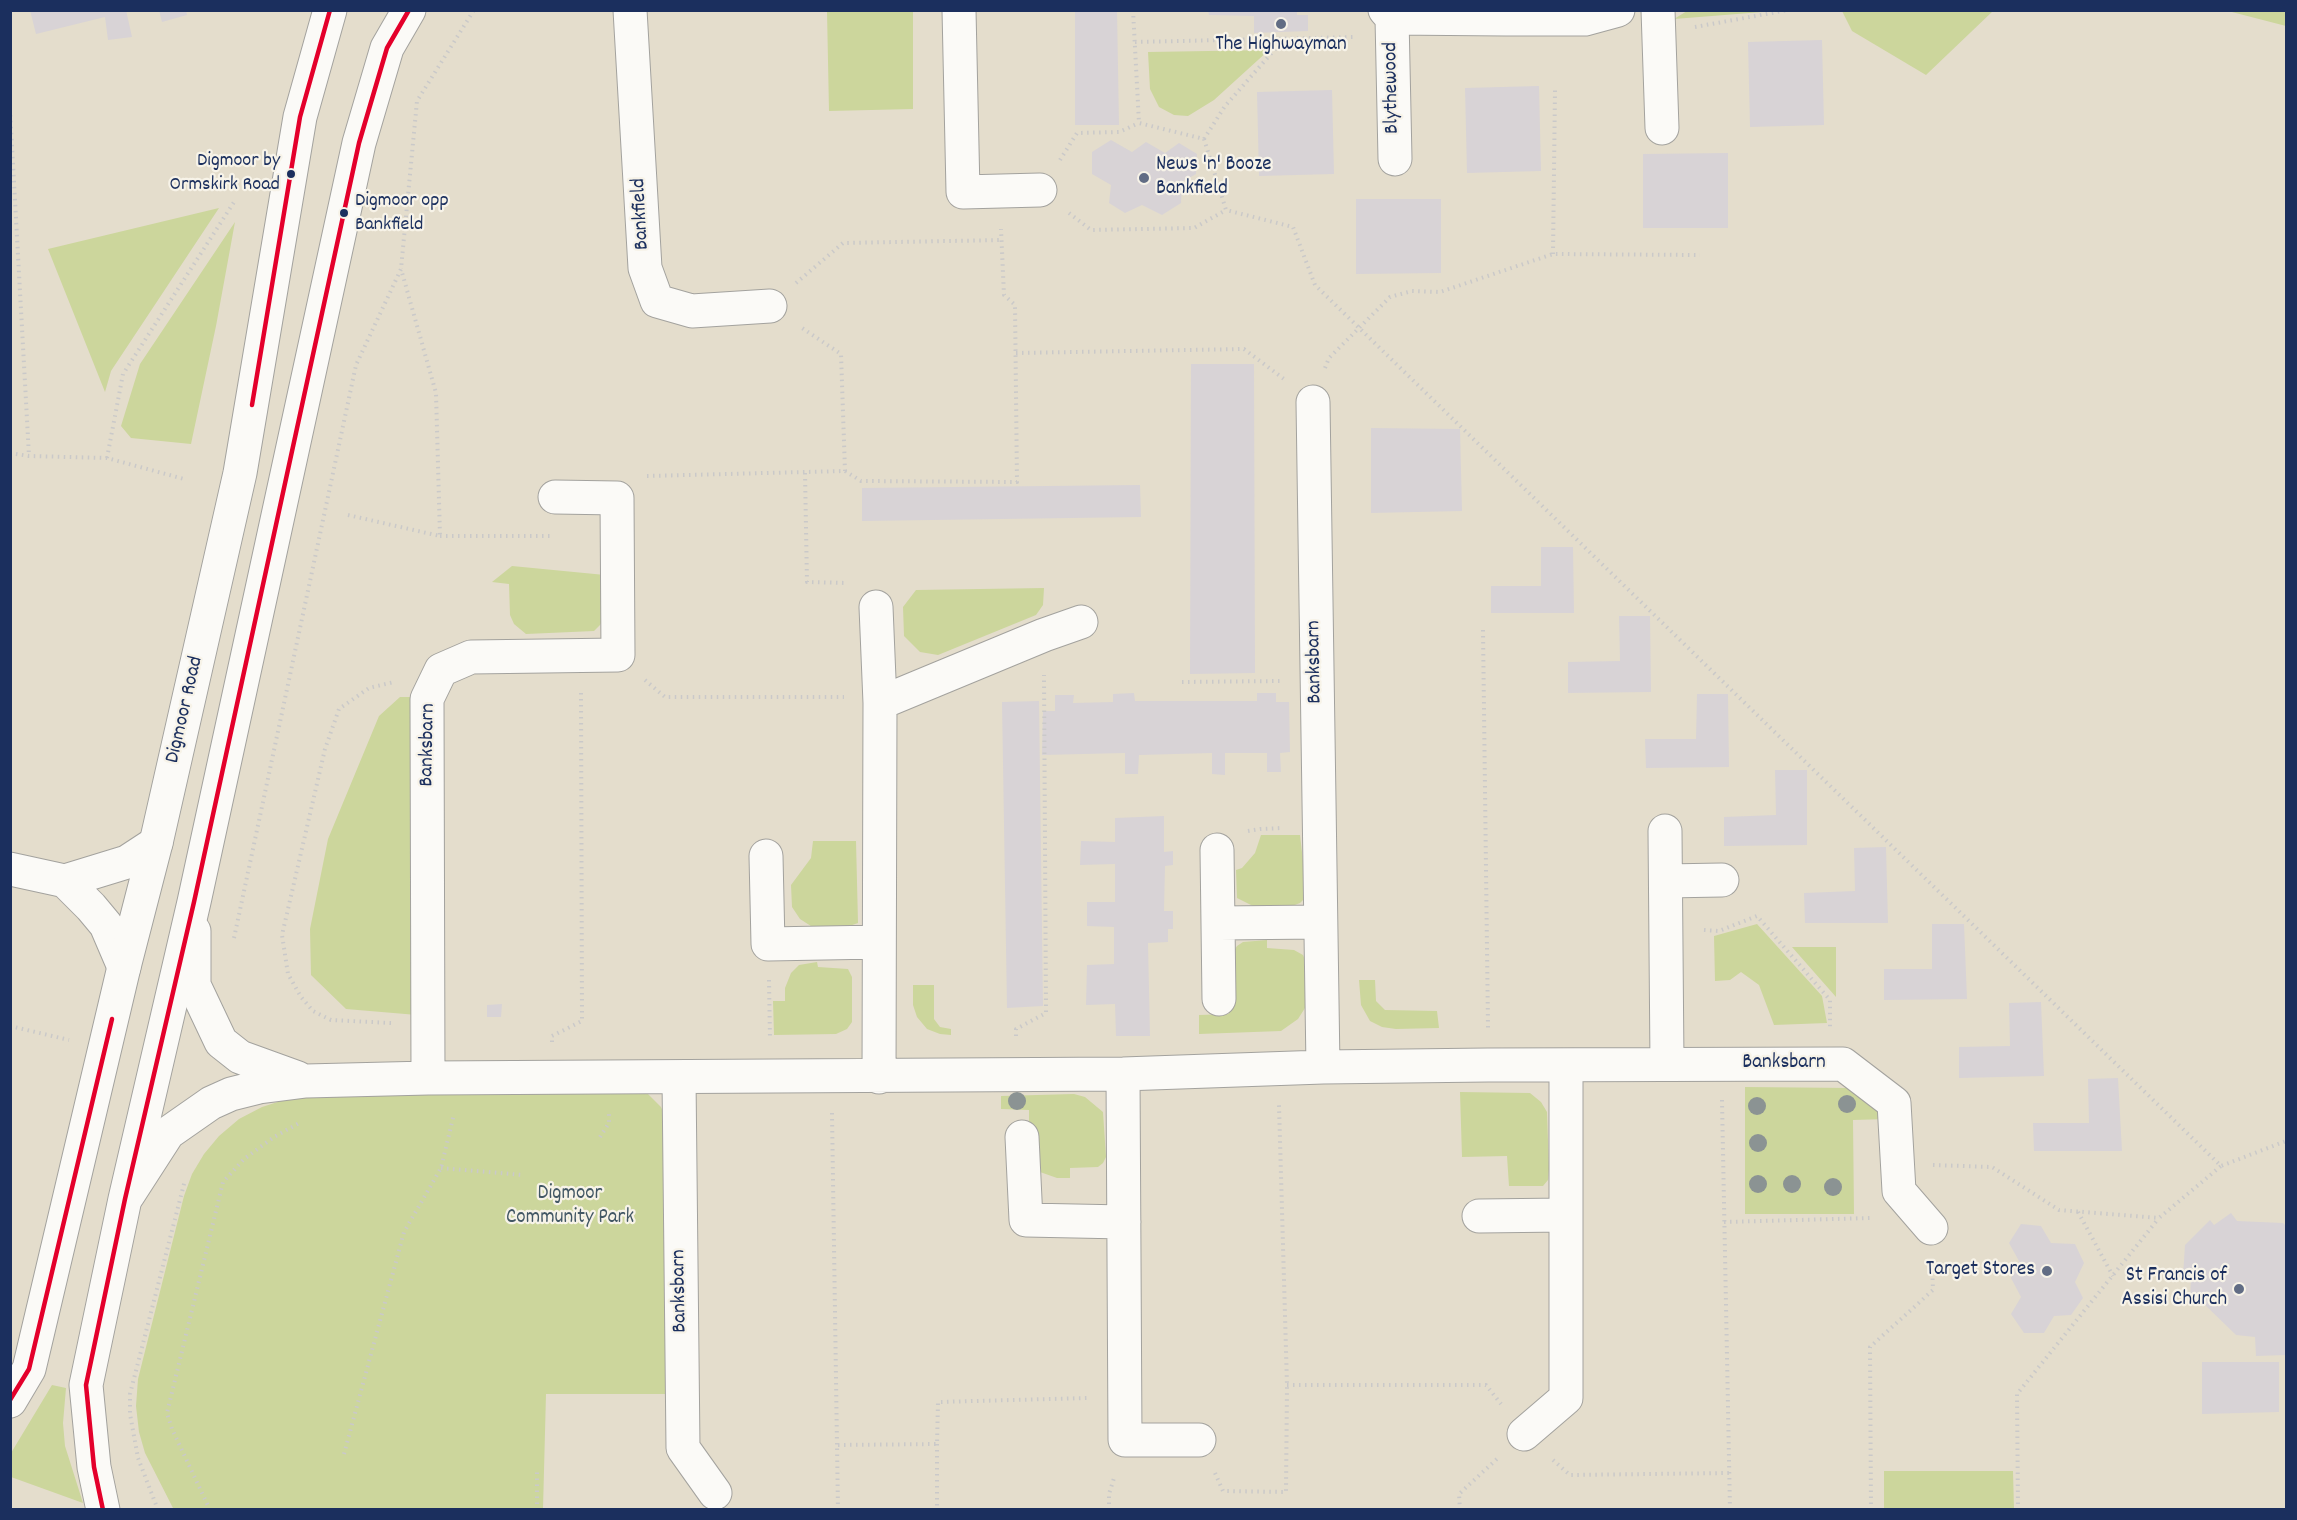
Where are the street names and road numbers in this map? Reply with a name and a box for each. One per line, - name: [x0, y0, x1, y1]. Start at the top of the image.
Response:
- street label: Blythewood: [1380, 42, 1406, 134]
- street label: Bankfield: [628, 177, 656, 251]
- street label: Banksbarn: [1303, 620, 1329, 704]
- street label: Digmoor Road: [161, 654, 211, 766]
- street label: Banksbarn: [416, 703, 442, 787]
- street label: Banksbarn: [1742, 1051, 1826, 1077]
- street label: Banksbarn: [668, 1249, 694, 1333]

